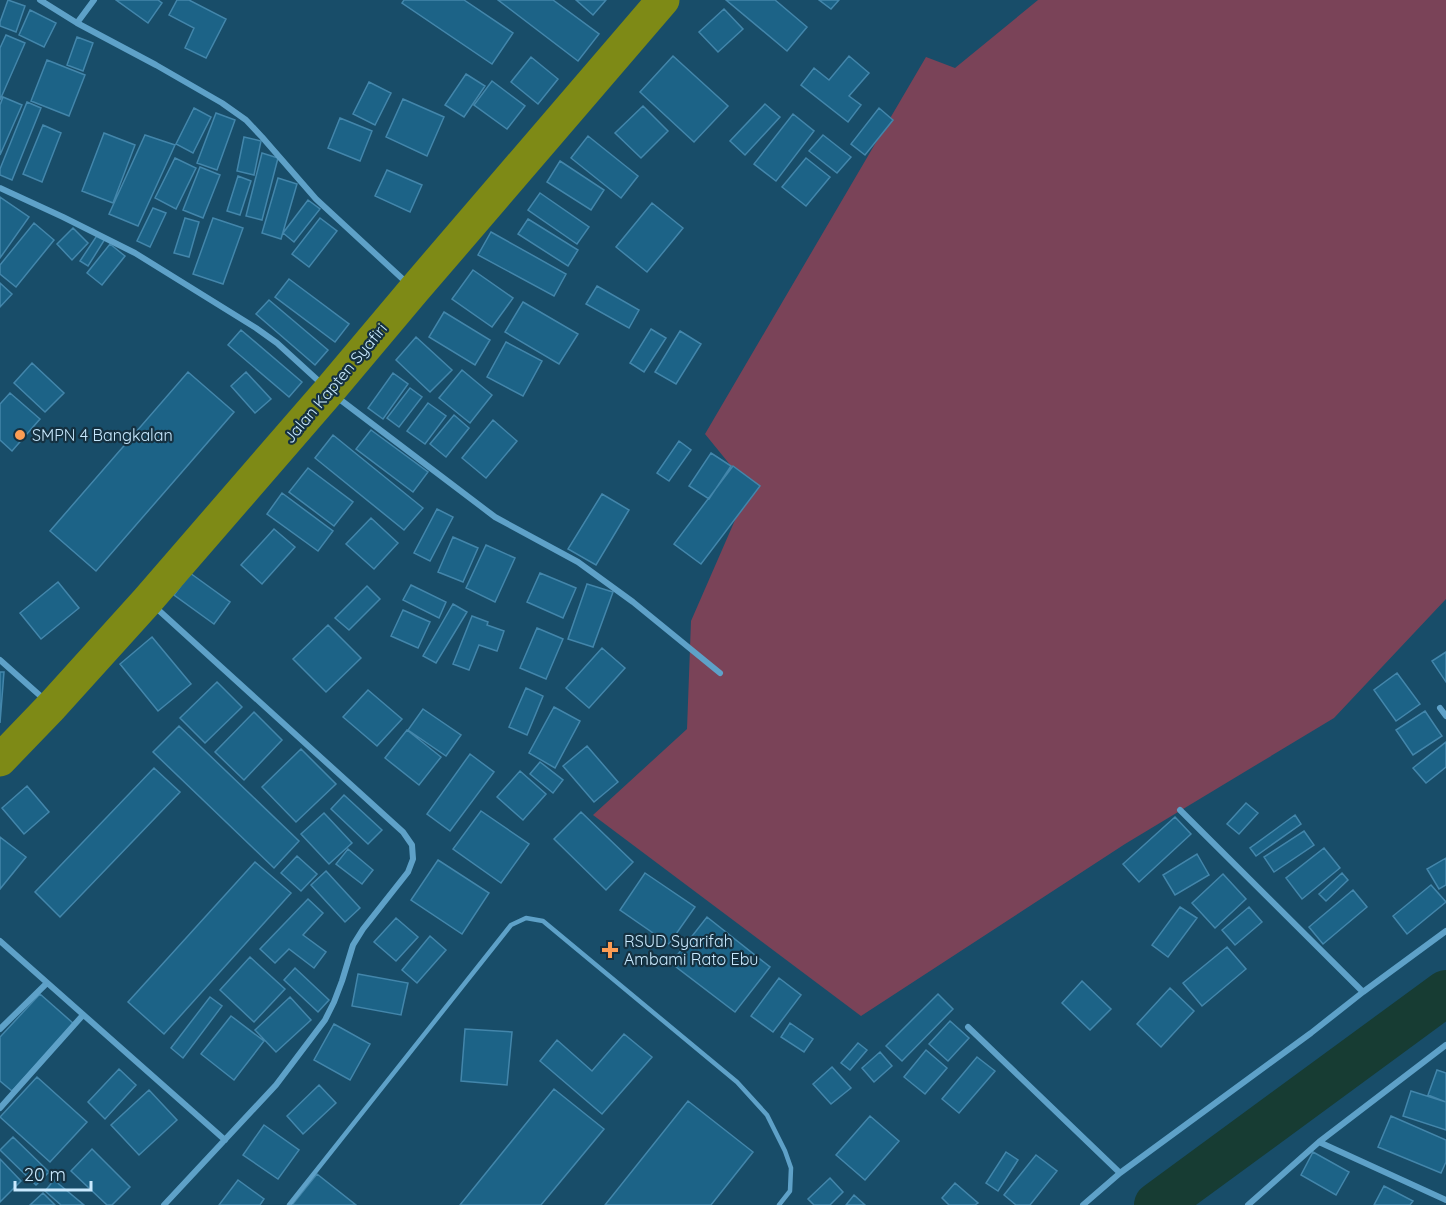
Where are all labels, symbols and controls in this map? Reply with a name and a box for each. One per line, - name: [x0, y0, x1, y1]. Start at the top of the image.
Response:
- street label: Jalan Kapten Syafiri: [279, 319, 391, 447]
- place label: SMPN 4 Bangkalan: [32, 425, 173, 445]
- marker: SMPN 4 Bangkalan: [13, 428, 27, 442]
- place label: RSUD Syarifah Ambami Rato Ebu: [624, 931, 758, 969]
- marker: RSUD Syarifah Ambami Rato Ebu: [601, 941, 619, 959]
- scale bar: [15, 1154, 92, 1192]
- text: 20 m: [24, 1163, 66, 1186]

